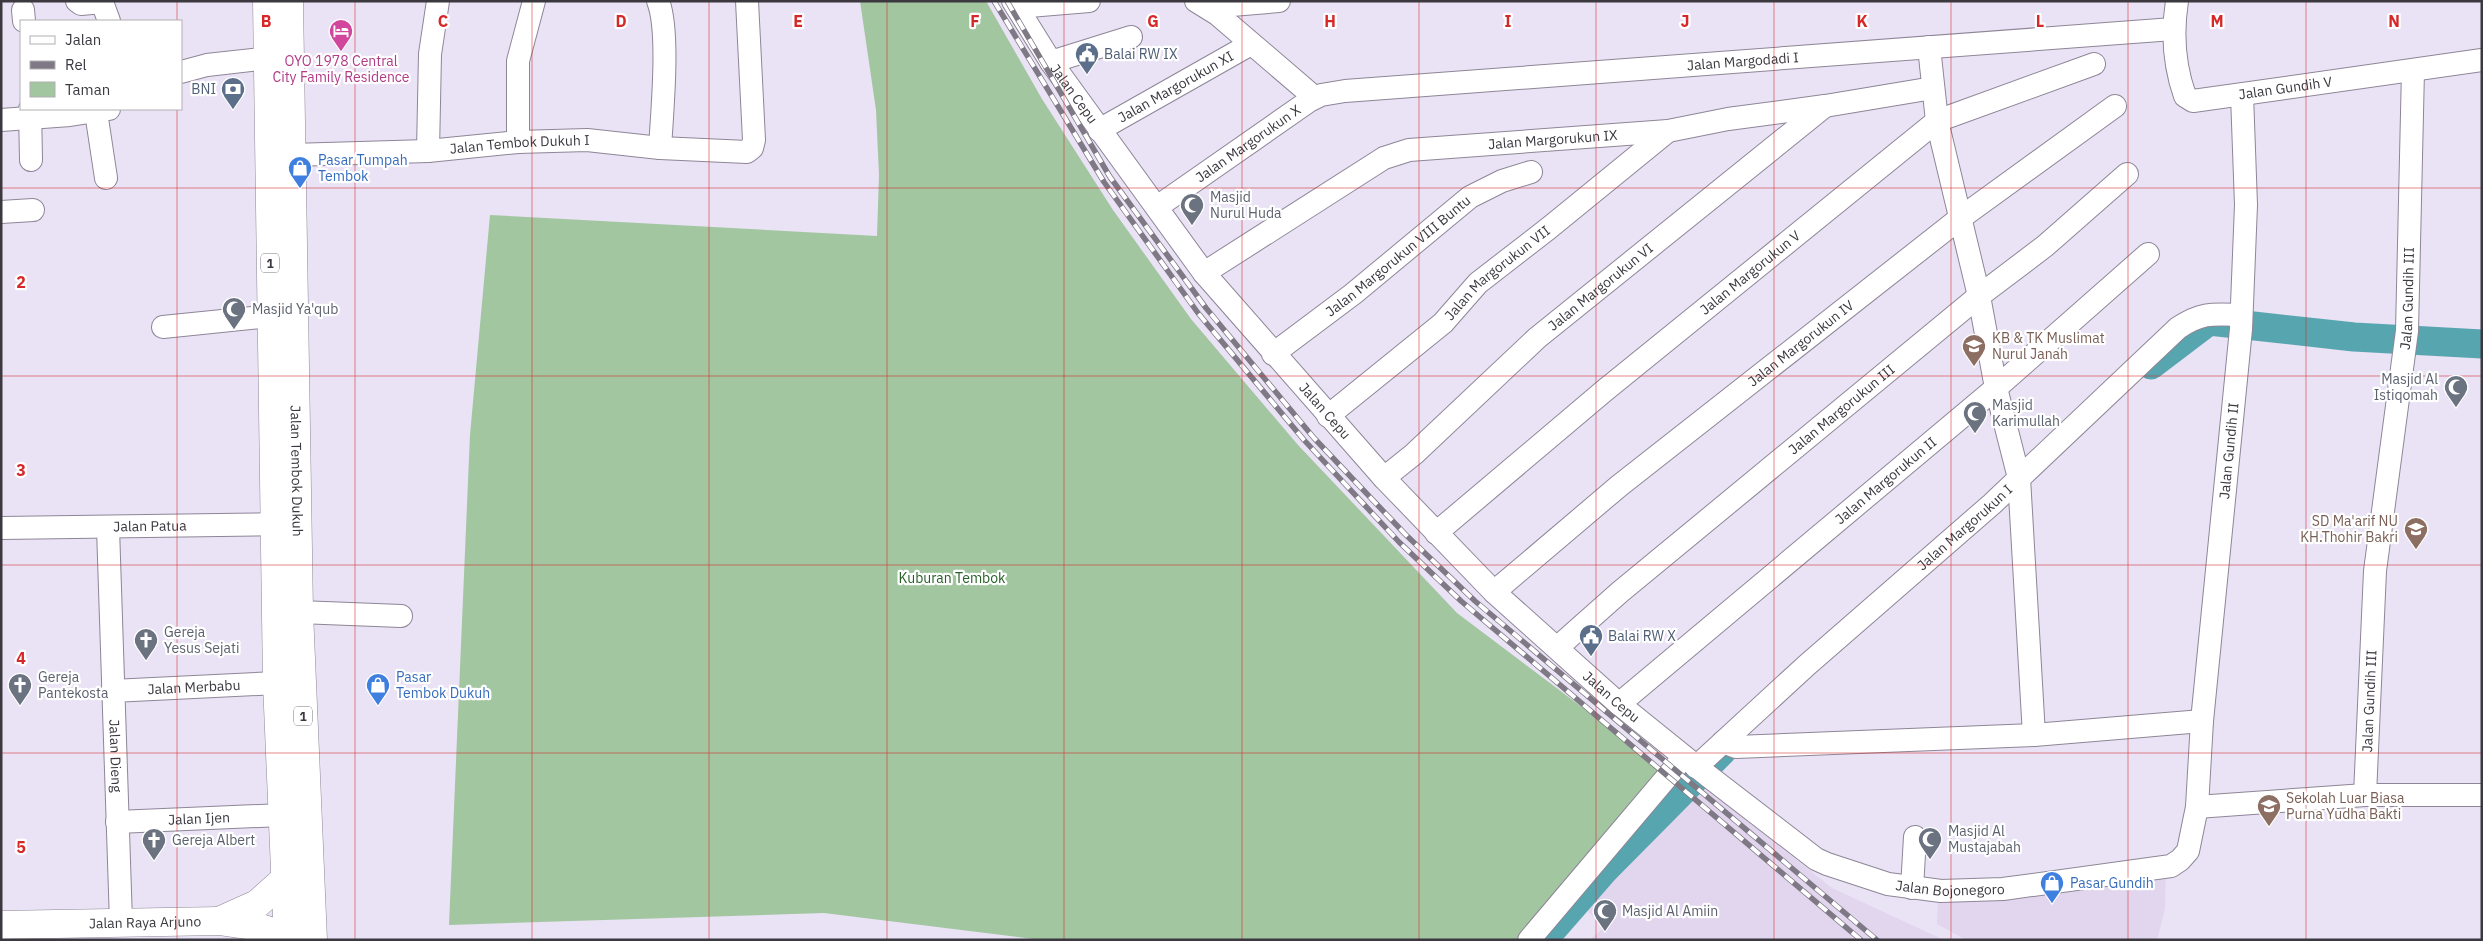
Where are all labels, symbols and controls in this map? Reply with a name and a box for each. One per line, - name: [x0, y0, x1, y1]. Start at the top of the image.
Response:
- text: B: [261, 11, 272, 31]
- text: C: [438, 11, 448, 31]
- text: D: [615, 11, 627, 31]
- text: E: [793, 11, 803, 31]
- text: F: [970, 11, 980, 31]
- text: G: [1147, 11, 1159, 31]
- text: H: [1324, 11, 1336, 31]
- text: I: [1505, 11, 1512, 31]
- text: J: [1681, 11, 1689, 31]
- text: K: [1856, 11, 1868, 31]
- text: L: [2036, 11, 2044, 31]
- text: M: [2210, 11, 2224, 31]
- text: N: [2388, 11, 2400, 31]
- hotel icon: OYO 1978 Central City Family Residence: [328, 18, 354, 52]
- legend: [20, 20, 182, 110]
- text: Jalan: [65, 30, 101, 49]
- public building icon: Balai RW IX: [1074, 41, 1100, 75]
- place label: Balai RW IX: [1104, 45, 1178, 63]
- street label: Jalan Margorukun XI: [1115, 47, 1237, 126]
- street label: Jalan Margodadi I: [1686, 48, 1799, 74]
- place label: OYO 1978 Central City Family Residence: [273, 52, 410, 86]
- text: Rel: [65, 55, 87, 74]
- street label: Jalan Cepu: [1046, 60, 1102, 127]
- street label: Jalan Gundih V: [2237, 72, 2334, 103]
- bank icon: BNI: [220, 76, 246, 110]
- text: Taman: [65, 80, 110, 99]
- place label: BNI: [191, 80, 216, 98]
- street label: Jalan Margorukun X: [1192, 100, 1304, 186]
- street label: Jalan Margorukun IX: [1487, 126, 1619, 153]
- street label: Jalan Tembok Dukuh I: [449, 131, 590, 158]
- place label: Pasar Tumpah Tembok: [318, 151, 408, 185]
- shop icon: Pasar Tumpah Tembok: [287, 155, 313, 189]
- place label: Masjid Nurul Huda: [1210, 188, 1282, 222]
- street label: Jalan Margorukun VIII Buntu: [1322, 191, 1474, 320]
- mosque icon: Masjid Nurul Huda: [1179, 192, 1205, 226]
- street label: Jalan Margorukun VII: [1440, 222, 1554, 324]
- street label: Jalan Margorukun V: [1696, 226, 1804, 319]
- street label: Jalan Margorukun VI: [1544, 239, 1657, 335]
- street label: Jalan Gundih III: [2396, 247, 2418, 351]
- road number: 1: [261, 254, 279, 272]
- text: 2: [16, 272, 26, 292]
- mosque icon: Masjid Ya'qub: [221, 296, 247, 330]
- street label: Jalan Margorukun IV: [1744, 296, 1858, 390]
- place label: Masjid Ya'qub: [252, 300, 338, 318]
- place label: KB & TK Muslimat Nurul Janah: [1992, 329, 2105, 363]
- school or university icon: KB & TK Muslimat Nurul Janah: [1961, 333, 1987, 367]
- street label: Jalan Margorukun III: [1785, 360, 1898, 458]
- place label: Masjid Al Istiqomah: [2374, 370, 2438, 404]
- mosque icon: Masjid Al Istiqomah: [2443, 374, 2469, 408]
- street label: Jalan Cepu: [1295, 379, 1355, 443]
- place label: Masjid Karimullah: [1992, 396, 2060, 430]
- mosque icon: Masjid Karimullah: [1962, 400, 1988, 434]
- street label: Jalan Gundih II: [2215, 402, 2243, 500]
- street label: Jalan Tembok Dukuh: [287, 405, 307, 537]
- street label: Jalan Margorukun II: [1831, 433, 1940, 528]
- text: 3: [16, 460, 26, 480]
- street label: Jalan Margorukun I: [1913, 481, 2016, 574]
- place label: SD Ma'arif NU KH.Thohir Bakri: [2300, 512, 2398, 546]
- street label: Jalan Patua: [113, 516, 187, 535]
- school or university icon: SD Ma'arif NU KH.Thohir Bakri: [2403, 516, 2429, 550]
- park label: Kuburan Tembok: [899, 569, 1006, 587]
- place label: Gereja Yesus Sejati: [164, 623, 239, 657]
- public building icon: Balai RW X: [1578, 623, 1604, 657]
- church icon: Gereja Yesus Sejati: [133, 627, 159, 661]
- place label: Balai RW X: [1608, 627, 1676, 645]
- text: 4: [16, 648, 26, 668]
- street label: Jalan Gundih III: [2358, 649, 2380, 753]
- street label: Jalan Cepu: [1579, 667, 1644, 726]
- place label: Gereja Pantekosta: [38, 668, 109, 702]
- place label: Pasar Tembok Dukuh: [396, 668, 490, 702]
- church icon: Gereja Pantekosta: [7, 672, 33, 706]
- shop icon: Pasar Tembok Dukuh: [365, 672, 391, 706]
- street label: Jalan Merbabu: [147, 676, 241, 698]
- road number: 1: [294, 706, 312, 726]
- street label: Jalan Dieng: [105, 719, 126, 793]
- place label: Sekolah Luar Biasa Purna Yudha Bakti: [2286, 789, 2405, 823]
- school or university icon: Sekolah Luar Biasa Purna Yudha Bakti: [2256, 793, 2282, 827]
- street label: Jalan Ijen: [168, 808, 230, 829]
- place label: Masjid Al Mustajabah: [1948, 822, 2021, 856]
- mosque icon: Masjid Al Mustajabah: [1917, 826, 1943, 860]
- church icon: Gereja Albert: [141, 827, 167, 861]
- place label: Gereja Albert: [172, 831, 255, 849]
- text: 5: [16, 837, 26, 857]
- shop icon: Pasar Gundih: [2039, 870, 2065, 904]
- place label: Pasar Gundih: [2070, 874, 2154, 892]
- street label: Jalan Bojonegoro: [1895, 876, 2005, 900]
- mosque icon: Masjid Al Amiin: [1592, 898, 1618, 932]
- place label: Masjid Al Amiin: [1622, 902, 1718, 920]
- street label: Jalan Raya Arjuno: [89, 912, 201, 932]

